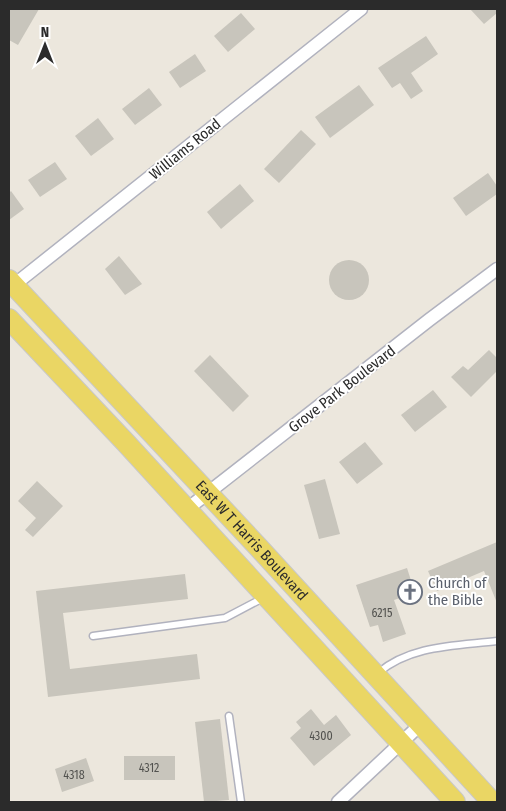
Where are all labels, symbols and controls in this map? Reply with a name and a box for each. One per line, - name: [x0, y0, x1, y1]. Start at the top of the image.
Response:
- north arrow: [20, 20, 70, 70]
- text: N: [41, 24, 49, 41]
- street label: Williams Road: [146, 115, 224, 183]
- street label: Grove Park Boulevard: [285, 342, 399, 436]
- street label: East W T Harris Boulevard: [192, 477, 312, 604]
- place label: Church of the Bible: [428, 574, 488, 609]
- church icon: Church of the Bible: [397, 579, 423, 605]
- house number: 6215: [371, 606, 393, 620]
- house number: 4300: [309, 729, 333, 743]
- house number: 4312: [139, 761, 159, 775]
- house number: 4318: [63, 768, 85, 782]

